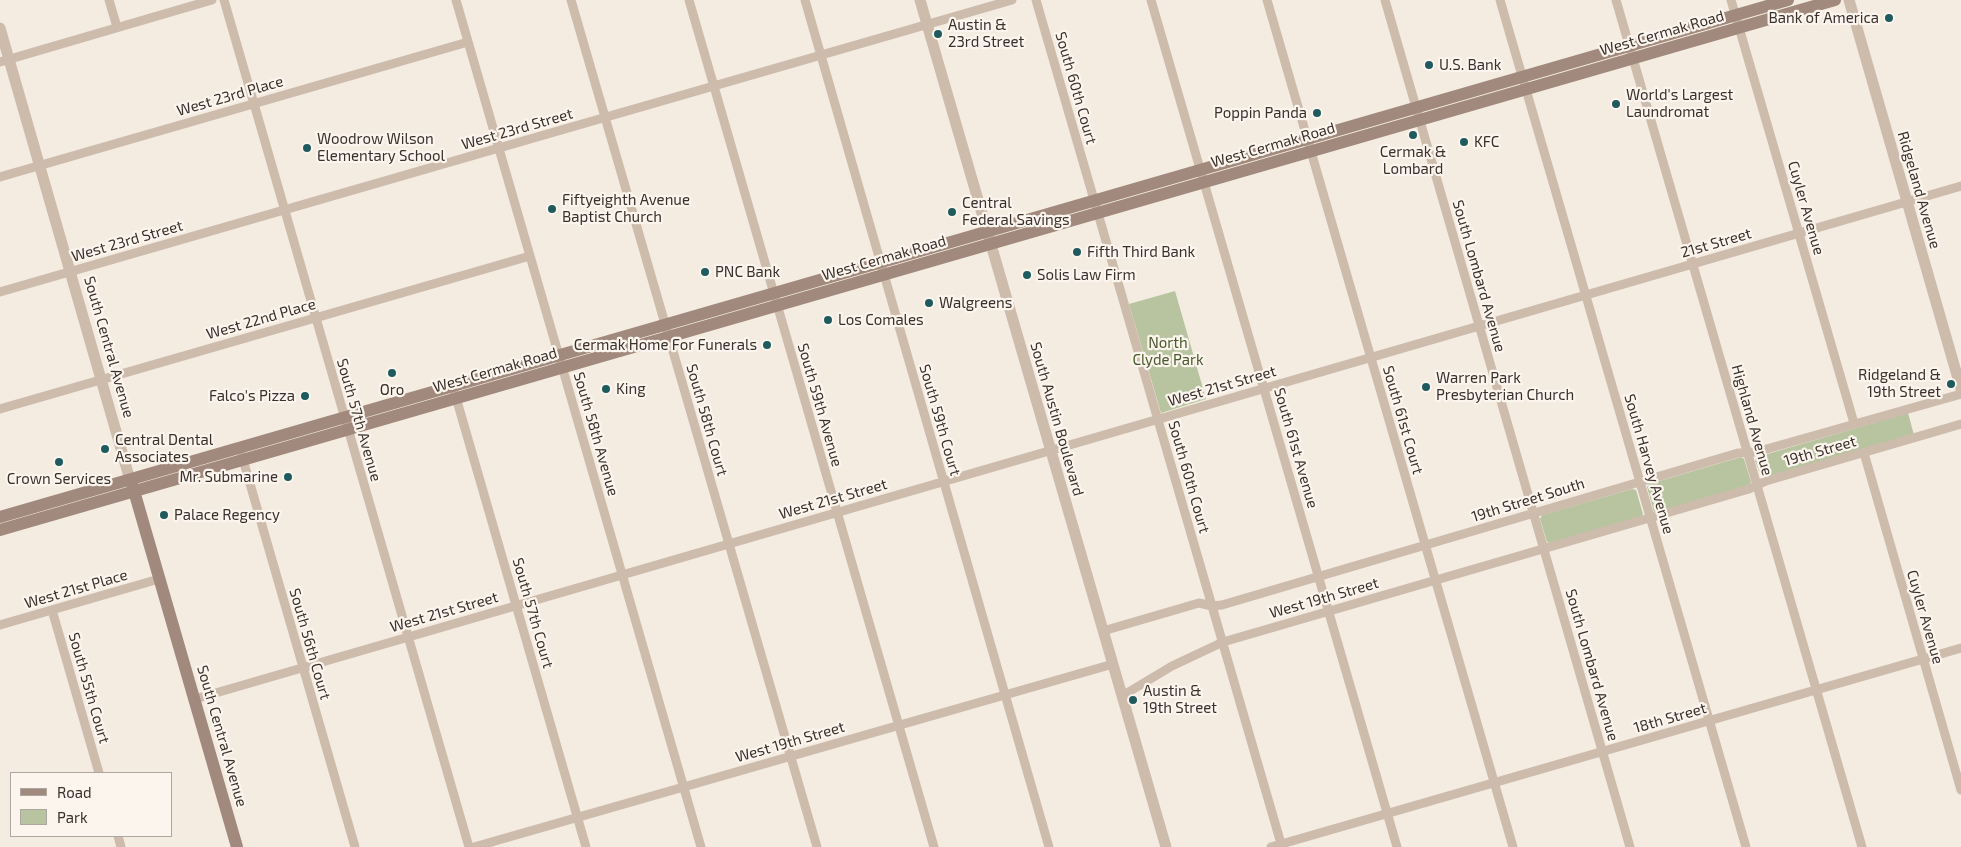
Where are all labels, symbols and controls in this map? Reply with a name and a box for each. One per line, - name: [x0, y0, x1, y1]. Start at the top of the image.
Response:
- street label: West Cermak Road: [1598, 7, 1726, 59]
- place label: Bank of America: [1768, 9, 1879, 27]
- marker: Bank of America: [1883, 12, 1895, 24]
- place label: Austin & 23rd Street: [948, 16, 1024, 51]
- marker: Austin & 23rd Street: [932, 28, 944, 40]
- street label: South 60th Court: [1051, 30, 1101, 146]
- place label: U.S. Bank: [1439, 56, 1501, 74]
- marker: U.S. Bank: [1423, 59, 1435, 71]
- street label: West 23rd Place: [175, 72, 285, 120]
- place label: World's Largest Laundromat: [1626, 86, 1733, 121]
- marker: World's Largest Laundromat: [1610, 98, 1622, 110]
- place label: Poppin Panda: [1214, 104, 1307, 122]
- street label: West 23rd Street: [459, 105, 575, 153]
- marker: Poppin Panda: [1311, 107, 1323, 119]
- street label: West Cermak Road: [1209, 119, 1337, 171]
- marker: Cermak & Lombard: [1407, 129, 1419, 141]
- street label: Ridgeland Avenue: [1894, 129, 1944, 251]
- place label: Woodrow Wilson Elementary School: [317, 130, 445, 165]
- place label: KFC: [1474, 133, 1499, 151]
- marker: KFC: [1458, 136, 1470, 148]
- marker: Woodrow Wilson Elementary School: [301, 142, 313, 154]
- place label: Cermak & Lombard: [1380, 143, 1446, 178]
- street label: Cuyler Avenue: [1784, 159, 1828, 257]
- place label: Fiftyeighth Avenue Baptist Church: [562, 191, 690, 226]
- place label: Central Federal Savings: [962, 194, 1070, 229]
- street label: South Lombard Avenue: [1449, 198, 1509, 354]
- marker: Fiftyeighth Avenue Baptist Church: [546, 203, 558, 215]
- marker: Central Federal Savings: [946, 206, 958, 218]
- street label: West 23rd Street: [69, 217, 185, 265]
- street label: 21st Street: [1679, 224, 1753, 262]
- street label: West Cermak Road: [820, 232, 948, 284]
- place label: Fifth Third Bank: [1087, 243, 1195, 261]
- marker: Fifth Third Bank: [1071, 246, 1083, 258]
- place label: PNC Bank: [715, 263, 780, 281]
- marker: PNC Bank: [699, 266, 711, 278]
- place label: Solis Law Firm: [1037, 266, 1136, 284]
- marker: Solis Law Firm: [1021, 269, 1033, 281]
- street label: South Central Avenue: [80, 274, 138, 420]
- place label: Walgreens: [939, 294, 1012, 312]
- street label: West 22nd Place: [204, 295, 318, 343]
- marker: Walgreens: [923, 297, 935, 309]
- place label: Los Comales: [838, 311, 924, 329]
- marker: Los Comales: [822, 314, 834, 326]
- park label: North Clyde Park: [1132, 334, 1204, 369]
- place label: Cermak Home For Funerals: [574, 336, 757, 354]
- marker: Cermak Home For Funerals: [761, 339, 773, 351]
- street label: South Austin Boulevard: [1026, 340, 1088, 498]
- street label: South 59th Avenue: [794, 341, 846, 469]
- street label: West Cermak Road: [431, 344, 559, 396]
- street label: South 57th Avenue: [333, 356, 385, 484]
- street label: South 58th Court: [682, 362, 732, 478]
- street label: South 59th Court: [915, 362, 965, 478]
- street label: West 21st Street: [1166, 362, 1278, 410]
- street label: Highland Avenue: [1728, 363, 1776, 477]
- street label: South 61st Court: [1379, 364, 1427, 476]
- place label: Ridgeland & 19th Street: [1858, 366, 1941, 401]
- marker: Oro: [386, 367, 398, 379]
- place label: Warren Park Presbyterian Church: [1436, 369, 1574, 404]
- street label: South 58th Avenue: [570, 370, 622, 498]
- marker: Ridgeland & 19th Street: [1945, 378, 1957, 390]
- place label: King: [616, 380, 646, 398]
- place label: Oro: [380, 381, 404, 399]
- marker: Warren Park Presbyterian Church: [1420, 381, 1432, 393]
- marker: King: [600, 383, 612, 395]
- street label: South 61st Avenue: [1270, 386, 1322, 510]
- place label: Falco's Pizza: [209, 387, 295, 405]
- marker: Falco's Pizza: [299, 390, 311, 402]
- street label: South Harvey Avenue: [1620, 392, 1678, 536]
- street label: South 60th Court: [1164, 419, 1214, 535]
- place label: Central Dental Associates: [115, 431, 213, 466]
- street label: 19th Street: [1782, 432, 1858, 470]
- marker: Central Dental Associates: [99, 443, 111, 455]
- marker: Crown Services: [53, 456, 65, 468]
- place label: Mr. Submarine: [179, 468, 278, 486]
- place label: Crown Services: [7, 470, 111, 488]
- marker: Mr. Submarine: [282, 471, 294, 483]
- street label: 19th Street South: [1469, 474, 1587, 526]
- street label: West 21st Street: [777, 475, 889, 523]
- place label: Palace Regency: [174, 506, 280, 524]
- marker: Palace Regency: [158, 509, 170, 521]
- street label: South 57th Court: [509, 556, 557, 670]
- street label: West 21st Place: [22, 566, 130, 612]
- street label: Cuyler Avenue: [1903, 568, 1947, 666]
- street label: West 19th Street: [1267, 574, 1381, 622]
- street label: South 56th Court: [285, 586, 335, 702]
- street label: South Lombard Avenue: [1562, 587, 1622, 743]
- street label: West 21st Street: [388, 588, 500, 636]
- street label: South 55th Court: [65, 631, 113, 745]
- street label: South Central Avenue: [193, 663, 251, 809]
- place label: Austin & 19th Street: [1143, 682, 1217, 717]
- marker: Austin & 19th Street: [1127, 694, 1139, 706]
- street label: 18th Street: [1632, 699, 1708, 737]
- street label: West 19th Street: [733, 718, 847, 766]
- legend: [10, 772, 172, 837]
- text: Road: [57, 783, 92, 801]
- text: Park: [57, 808, 88, 826]

